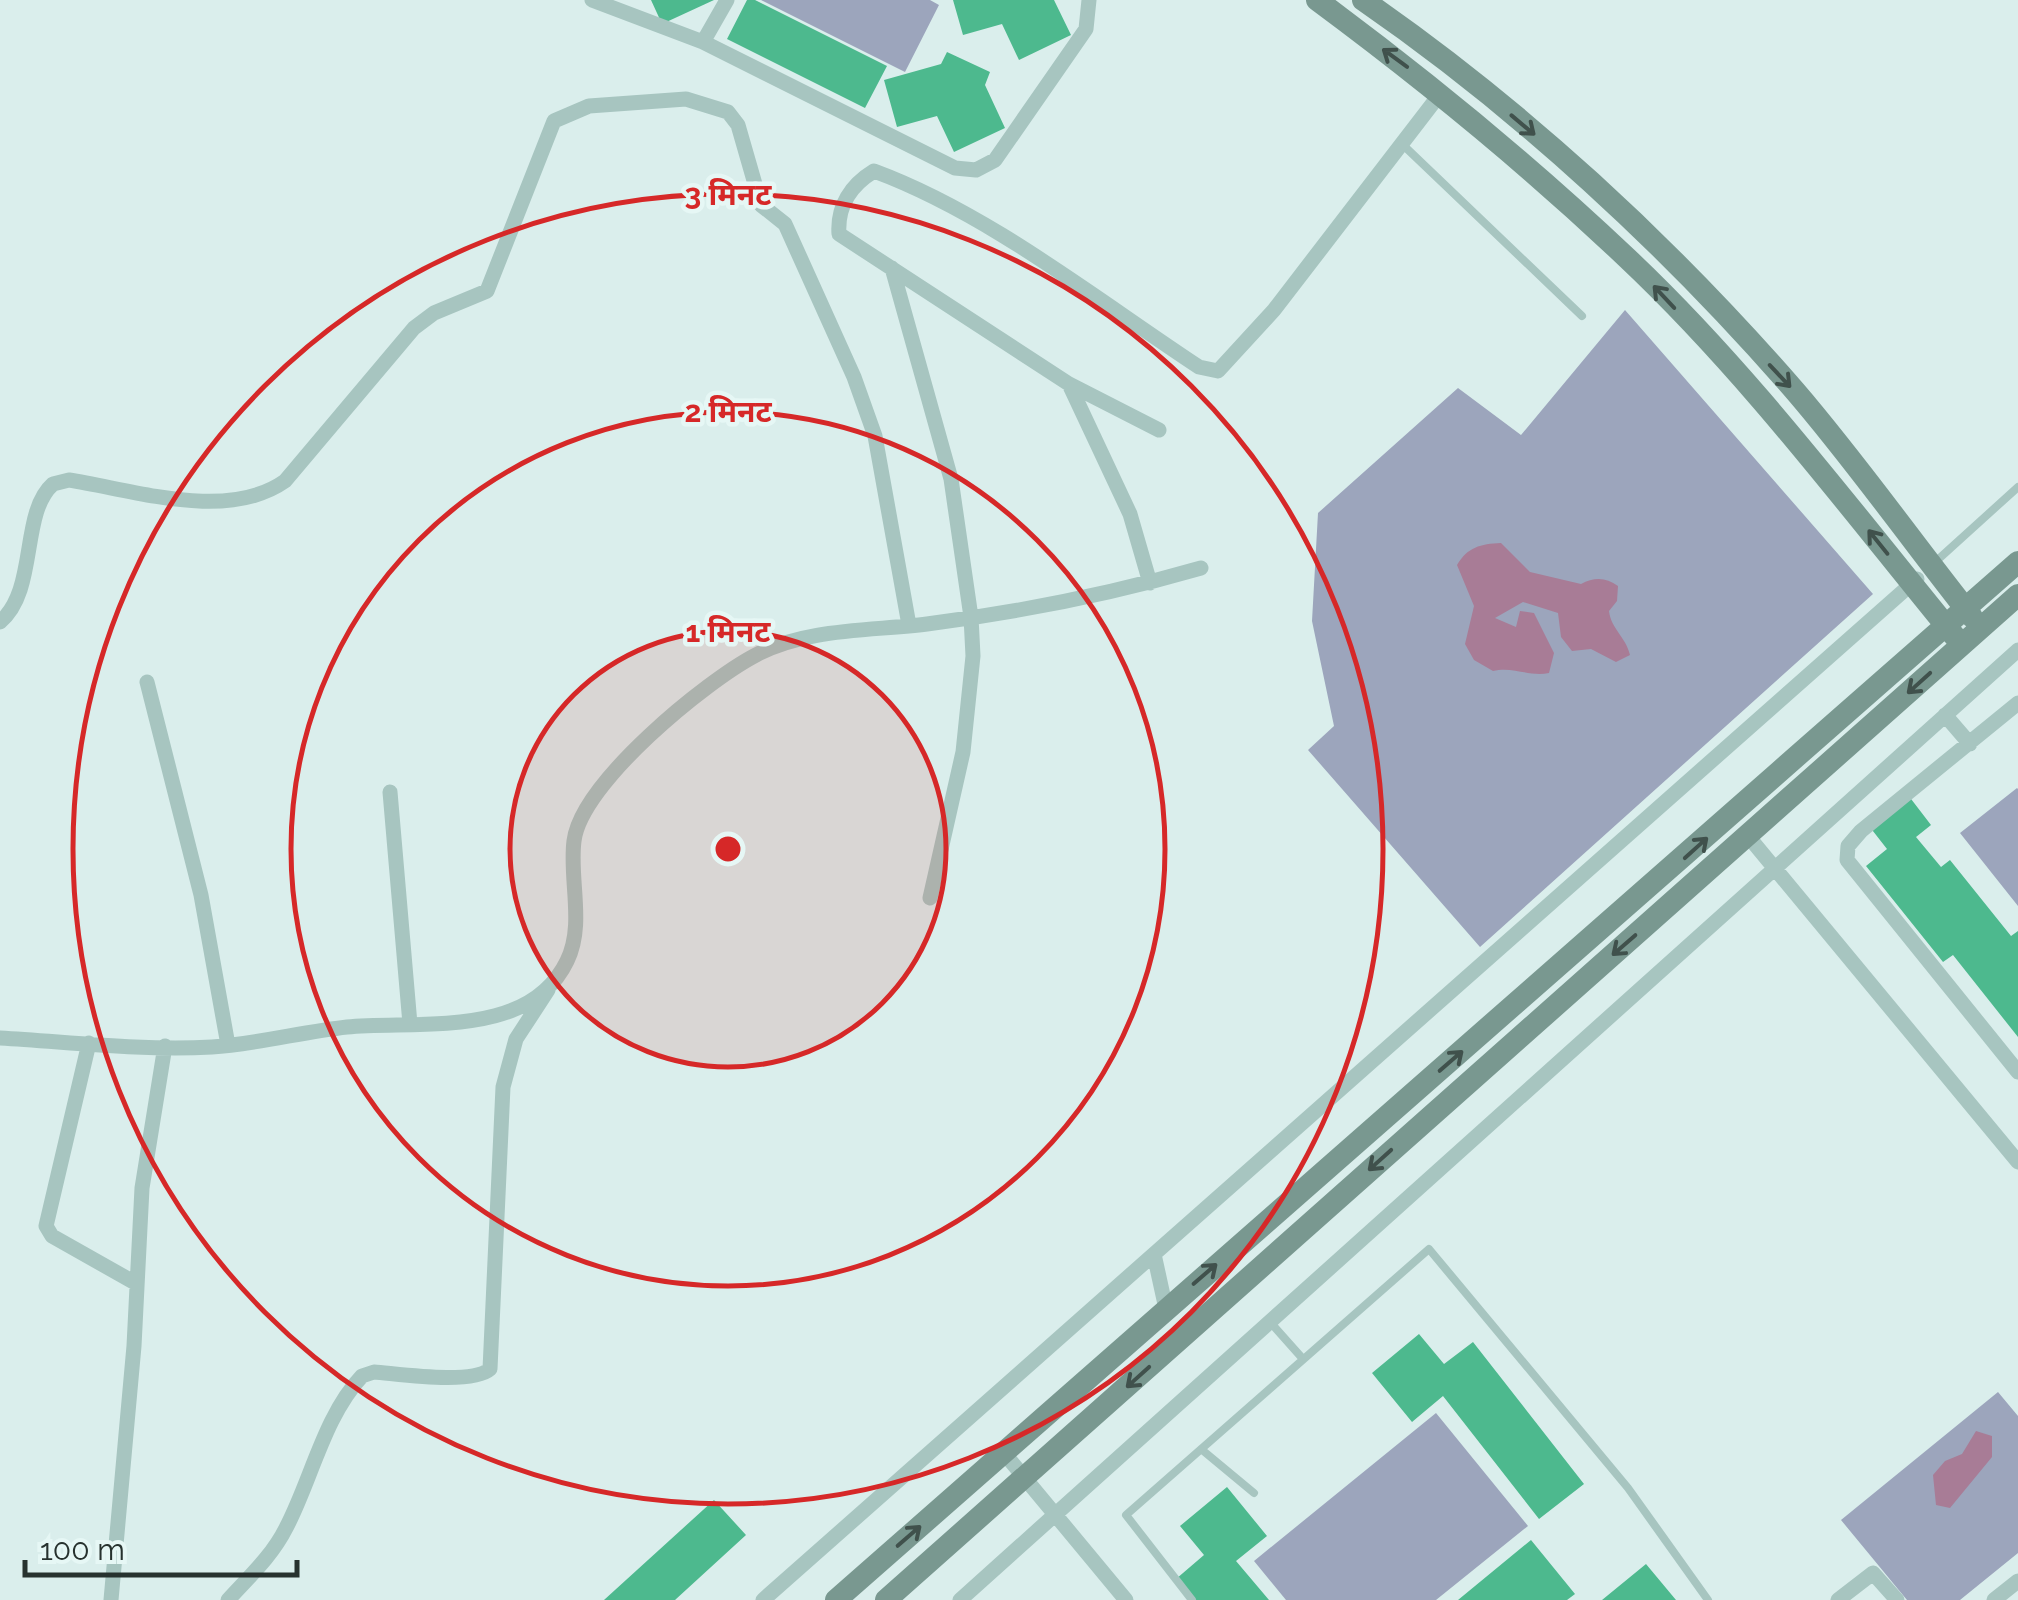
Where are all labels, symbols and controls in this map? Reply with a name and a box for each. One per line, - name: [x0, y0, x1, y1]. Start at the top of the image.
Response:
- one-way arrow: [1382, 48, 1409, 69]
- one-way arrow: [1509, 113, 1535, 135]
- text: 3 मिनट: [685, 177, 772, 212]
- one-way arrow: [1653, 285, 1676, 310]
- one-way arrow: [1768, 363, 1792, 387]
- text: 2 मिनट: [684, 394, 772, 429]
- one-way arrow: [1867, 530, 1889, 556]
- text: 1 मिनट: [686, 614, 771, 649]
- one-way arrow: [1907, 671, 1932, 694]
- centre of rings: [710, 831, 746, 867]
- one-way arrow: [1683, 836, 1708, 859]
- one-way arrow: [1611, 933, 1637, 955]
- one-way arrow: [1437, 1051, 1463, 1073]
- one-way arrow: [1368, 1149, 1393, 1172]
- one-way arrow: [1192, 1263, 1217, 1286]
- one-way arrow: [1126, 1365, 1151, 1388]
- scale bar: [25, 1515, 298, 1577]
- one-way arrow: [896, 1524, 921, 1547]
- text: 100 m: [40, 1532, 125, 1567]

